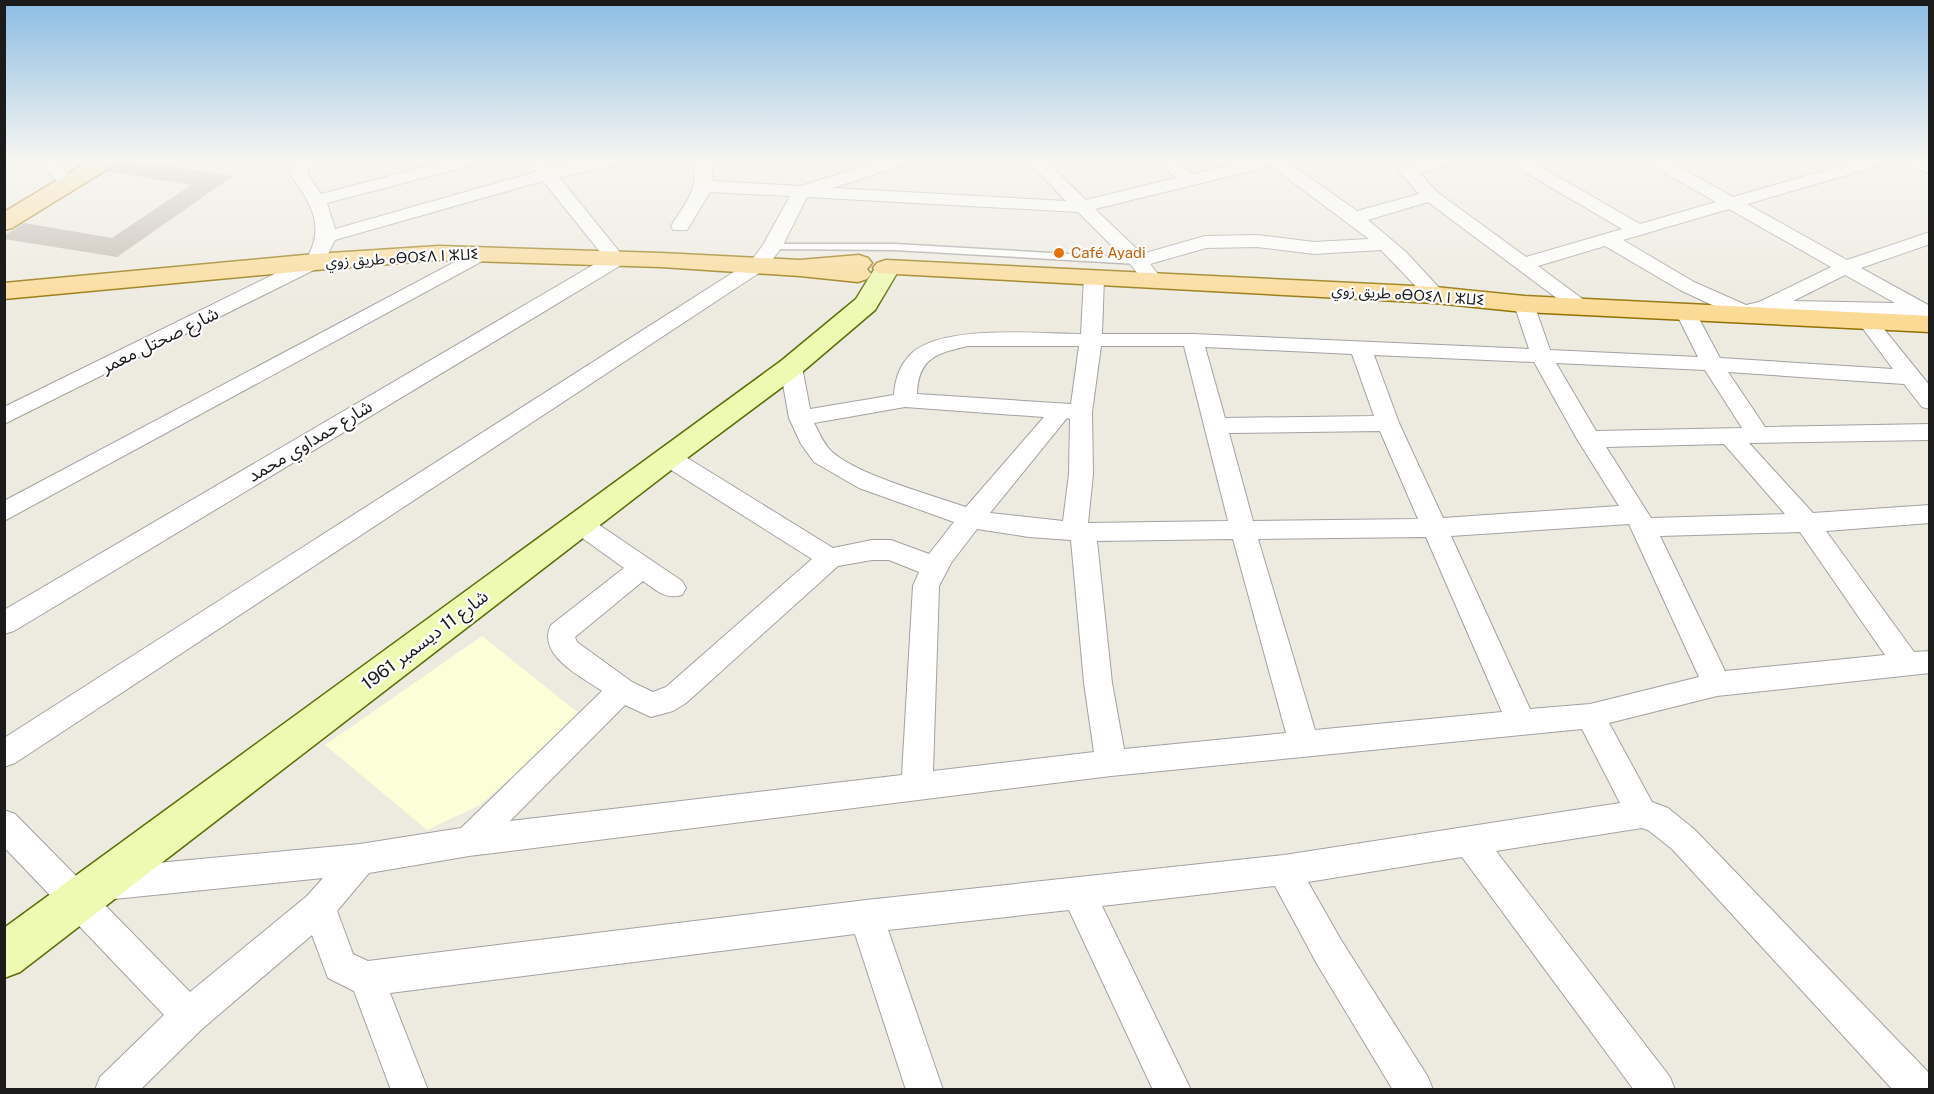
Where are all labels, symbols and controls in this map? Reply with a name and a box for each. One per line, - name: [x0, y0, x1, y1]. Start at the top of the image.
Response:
- place label: Café Ayadi: [1071, 244, 1146, 261]
- street label: طريق زوي ⴰⴱⵔⵉⴷ ⵏ ⵣⵡⵉ: [325, 245, 479, 273]
- marker: Café Ayadi: [1052, 246, 1066, 260]
- street label: طريق زوي ⴰⴱⵔⵉⴷ ⵏ ⵣⵡⵉ: [1331, 281, 1485, 312]
- street label: شارع صحتل معمر: [97, 302, 224, 381]
- street label: شارع حمداوي محمد: [244, 395, 378, 489]
- street label: شارع 11 ديسمبر 1961: [357, 585, 494, 697]

